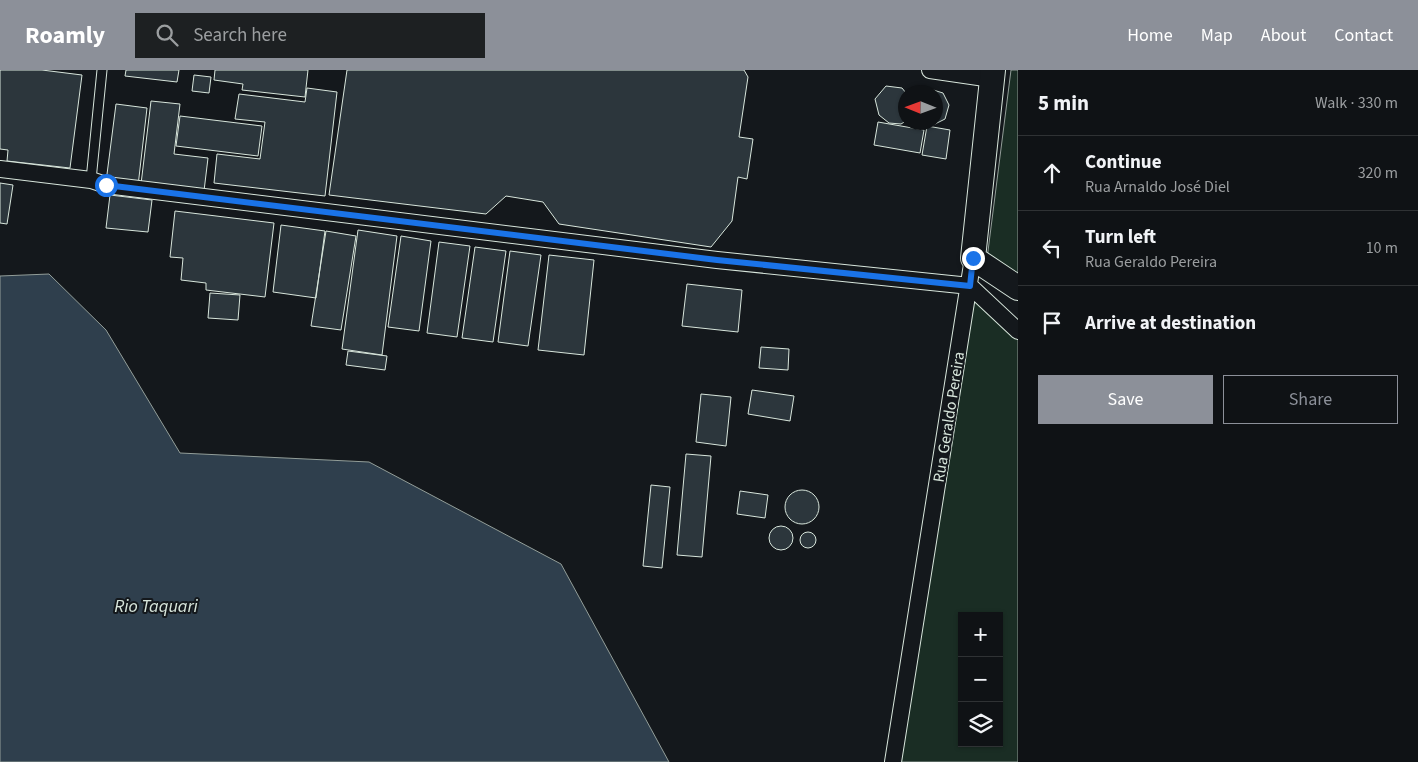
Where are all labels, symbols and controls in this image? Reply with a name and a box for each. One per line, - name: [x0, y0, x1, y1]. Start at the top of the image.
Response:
- search box: [135, 13, 485, 58]
- text: Roamly: [25, 18, 105, 53]
- icon: search: [153, 21, 181, 49]
- text: Search here: [193, 22, 287, 49]
- text: Home: [1127, 23, 1173, 48]
- text: Map: [1201, 23, 1233, 48]
- text: About: [1261, 23, 1306, 48]
- text: Contact: [1334, 23, 1393, 48]
- north arrow: [898, 85, 943, 130]
- text: 5 min: [1038, 88, 1089, 118]
- text: Walk · 330 m: [1315, 92, 1398, 114]
- text: Continue: [1085, 149, 1162, 176]
- icon: ahead: [1038, 159, 1066, 187]
- text: 320 m: [1358, 162, 1398, 184]
- route start: [95, 174, 118, 197]
- text: Rua Arnaldo José Diel: [1085, 176, 1230, 198]
- text: Turn left: [1085, 224, 1156, 251]
- icon: left: [1038, 234, 1066, 262]
- text: 10 m: [1366, 237, 1398, 259]
- route end: [962, 247, 985, 270]
- text: Rua Geraldo Pereira: [1085, 251, 1217, 273]
- icon: arrive: [1038, 309, 1066, 337]
- text: Arrive at destination: [1085, 310, 1256, 337]
- street label: Rua Geraldo Pereira: [928, 350, 970, 484]
- button: Save: [1038, 375, 1213, 424]
- button: Share: [1223, 375, 1398, 424]
- water label: Rio Taquari: [114, 594, 199, 619]
- map controls: [958, 612, 1003, 747]
- button: +: [958, 612, 1003, 657]
- button: −: [958, 657, 1003, 702]
- button: layers: [958, 702, 1003, 747]

